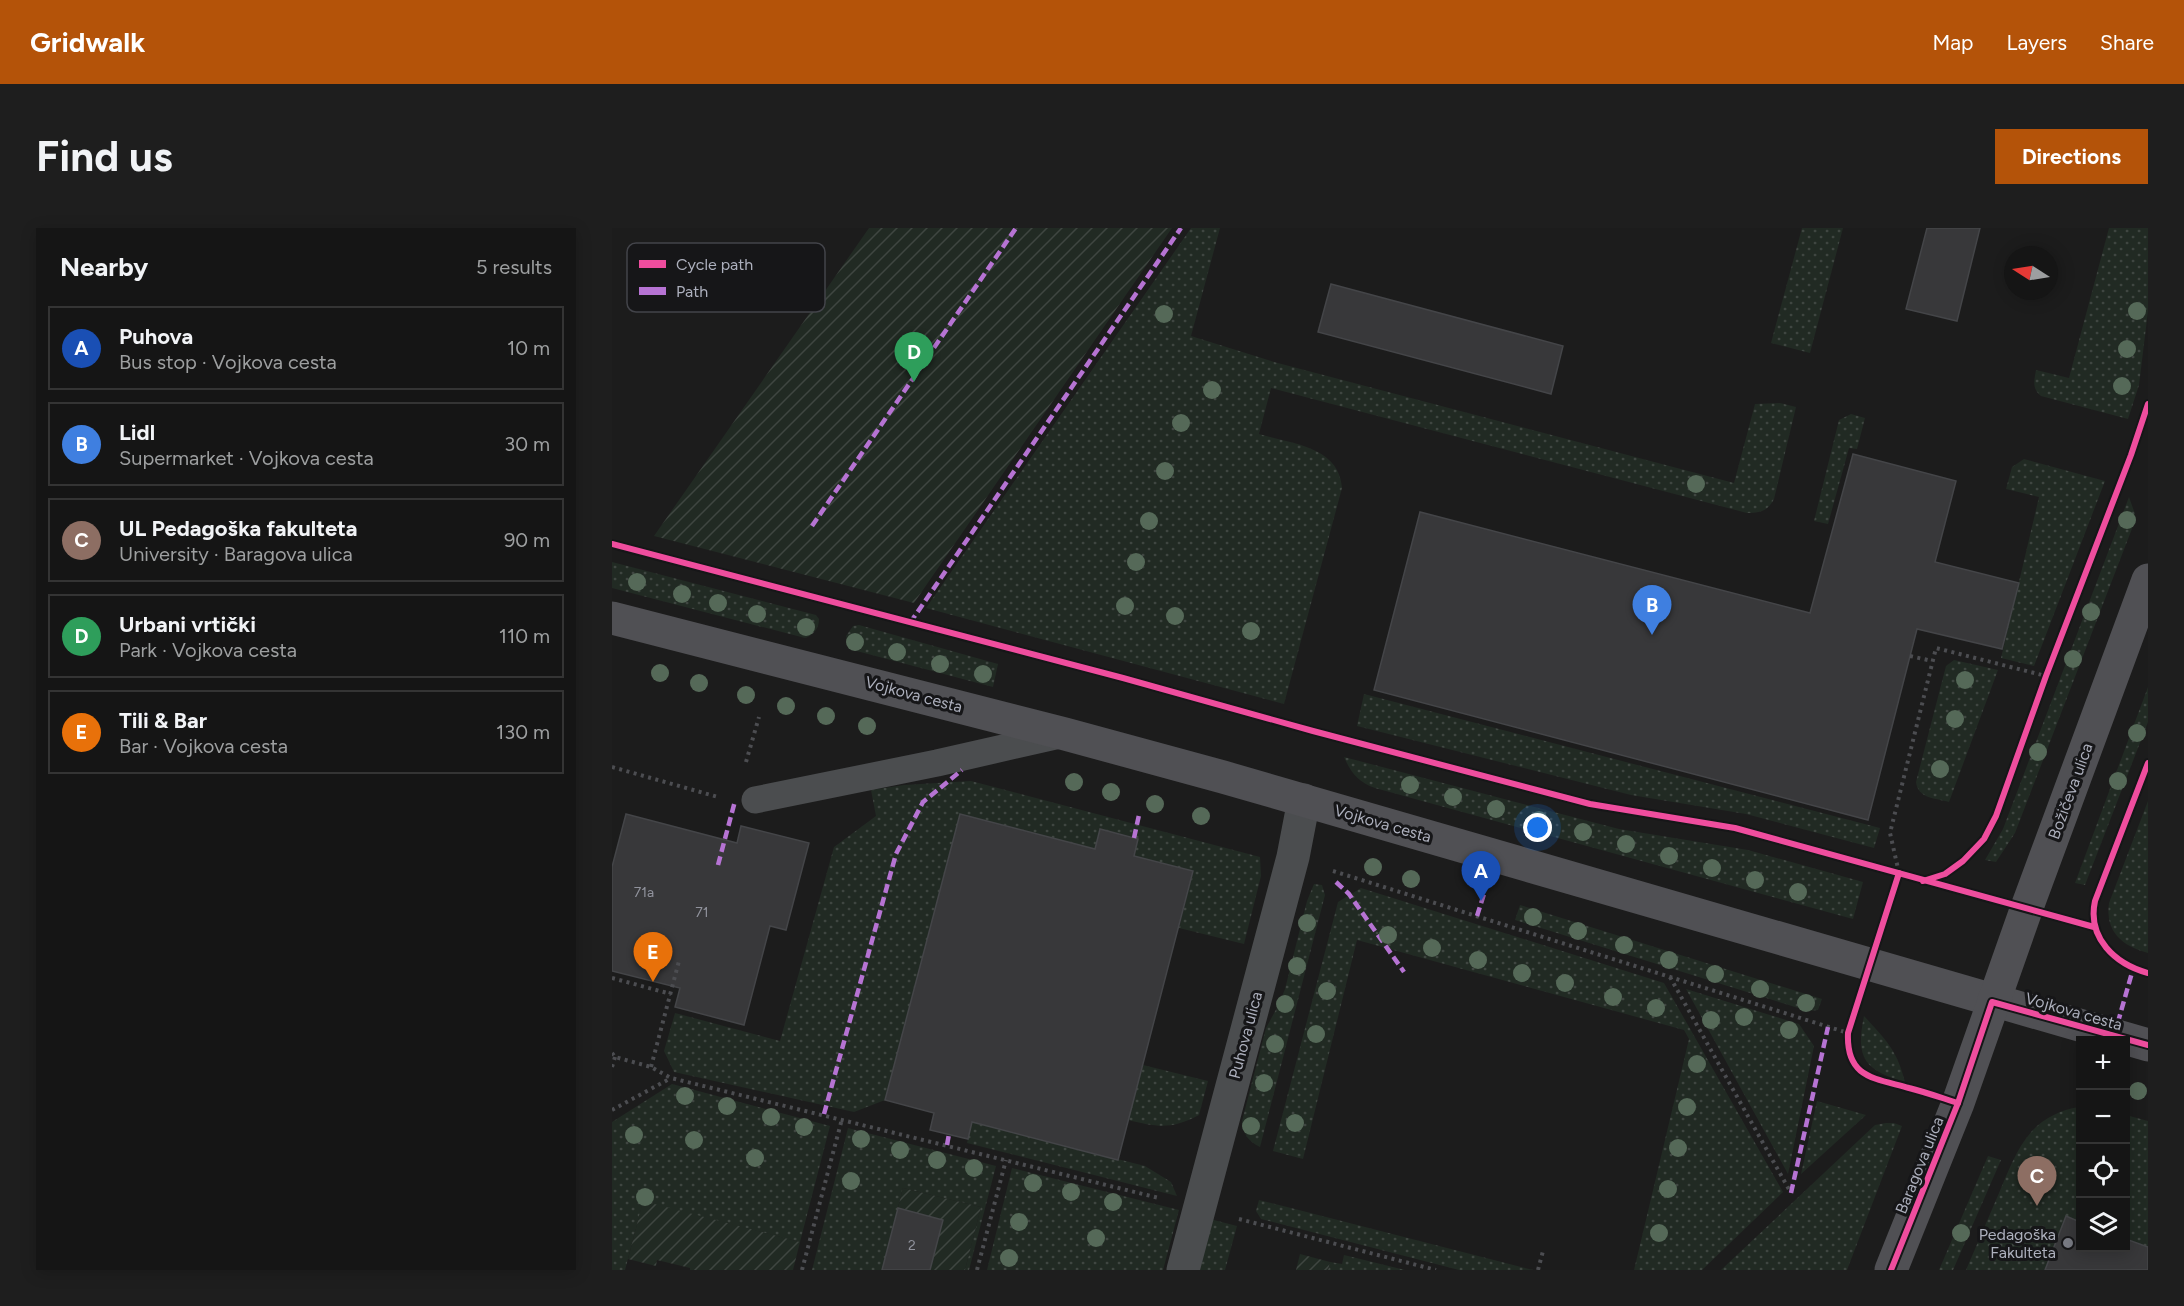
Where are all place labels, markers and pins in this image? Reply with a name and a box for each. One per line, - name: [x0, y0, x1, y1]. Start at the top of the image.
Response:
- pin: D: [894, 332, 934, 382]
- pin: B: [1632, 586, 1672, 635]
- pin: A: [1462, 852, 1500, 901]
- pin: E: [634, 932, 672, 982]
- pin: C: [2018, 1156, 2056, 1206]
- place label: Pedagoška Fakulteta: [1979, 1225, 2056, 1262]
- marker: Pedagoška Fakulteta: [2061, 1236, 2075, 1250]

